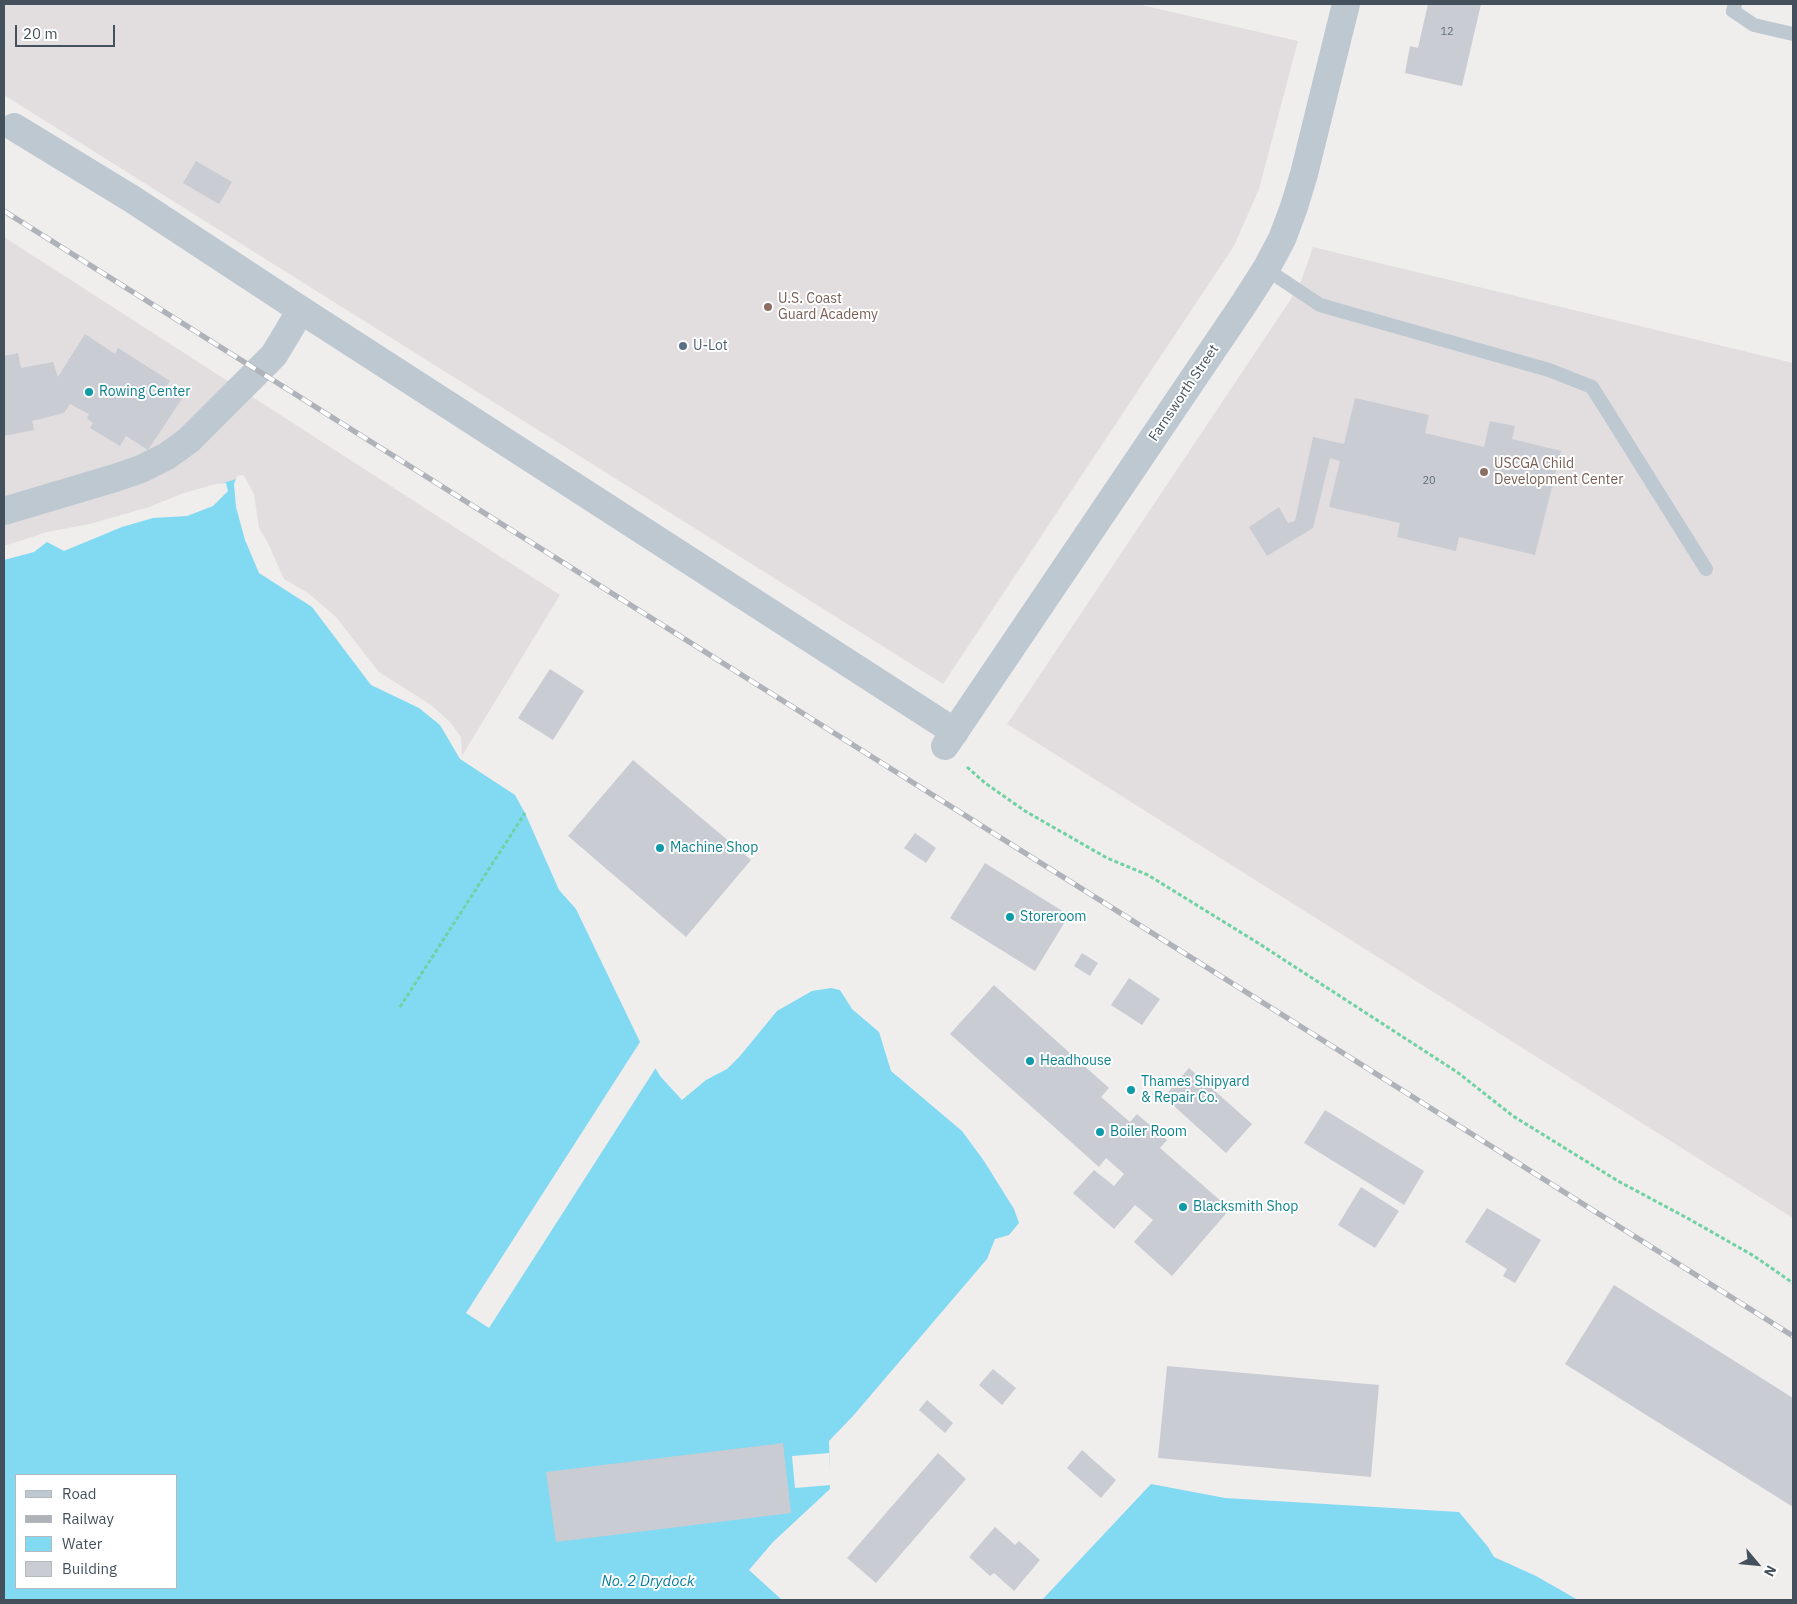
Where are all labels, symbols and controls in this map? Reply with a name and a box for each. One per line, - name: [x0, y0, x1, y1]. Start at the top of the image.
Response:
- scale bar: [18, 15, 118, 47]
- text: 20 m: [23, 24, 58, 43]
- house number: 12: [1440, 25, 1454, 39]
- place label: U.S. Coast Guard Academy: [778, 291, 878, 324]
- marker: U.S. Coast Guard Academy: [762, 301, 774, 313]
- place label: U-Lot: [693, 338, 728, 354]
- marker: U-Lot: [677, 340, 689, 352]
- street label: Farnsworth Street: [1145, 342, 1223, 444]
- place label: Rowing Center: [99, 384, 190, 400]
- marker: Rowing Center: [83, 386, 95, 398]
- place label: USCGA Child Development Center: [1494, 456, 1623, 488]
- marker: USCGA Child Development Center: [1478, 466, 1490, 478]
- house number: 20: [1422, 474, 1436, 488]
- place label: Machine Shop: [670, 840, 758, 856]
- marker: Machine Shop: [654, 842, 666, 854]
- place label: Storeroom: [1020, 909, 1087, 925]
- marker: Storeroom: [1004, 911, 1016, 923]
- place label: Headhouse: [1040, 1053, 1111, 1069]
- marker: Headhouse: [1024, 1055, 1036, 1067]
- place label: Thames Shipyard & Repair Co.: [1141, 1074, 1250, 1106]
- marker: Thames Shipyard & Repair Co.: [1125, 1084, 1137, 1096]
- place label: Boiler Room: [1110, 1124, 1187, 1140]
- marker: Boiler Room: [1094, 1126, 1106, 1138]
- place label: Blacksmith Shop: [1193, 1199, 1298, 1215]
- marker: Blacksmith Shop: [1177, 1201, 1189, 1213]
- legend: [15, 1474, 178, 1589]
- text: Road: [62, 1484, 97, 1503]
- text: Railway: [62, 1509, 114, 1528]
- text: Water: [62, 1534, 102, 1553]
- north arrow: [1732, 1539, 1782, 1589]
- text: Building: [62, 1559, 117, 1578]
- text: N: [1760, 1562, 1781, 1580]
- water label: No. 2 Drydock: [601, 1573, 695, 1591]

